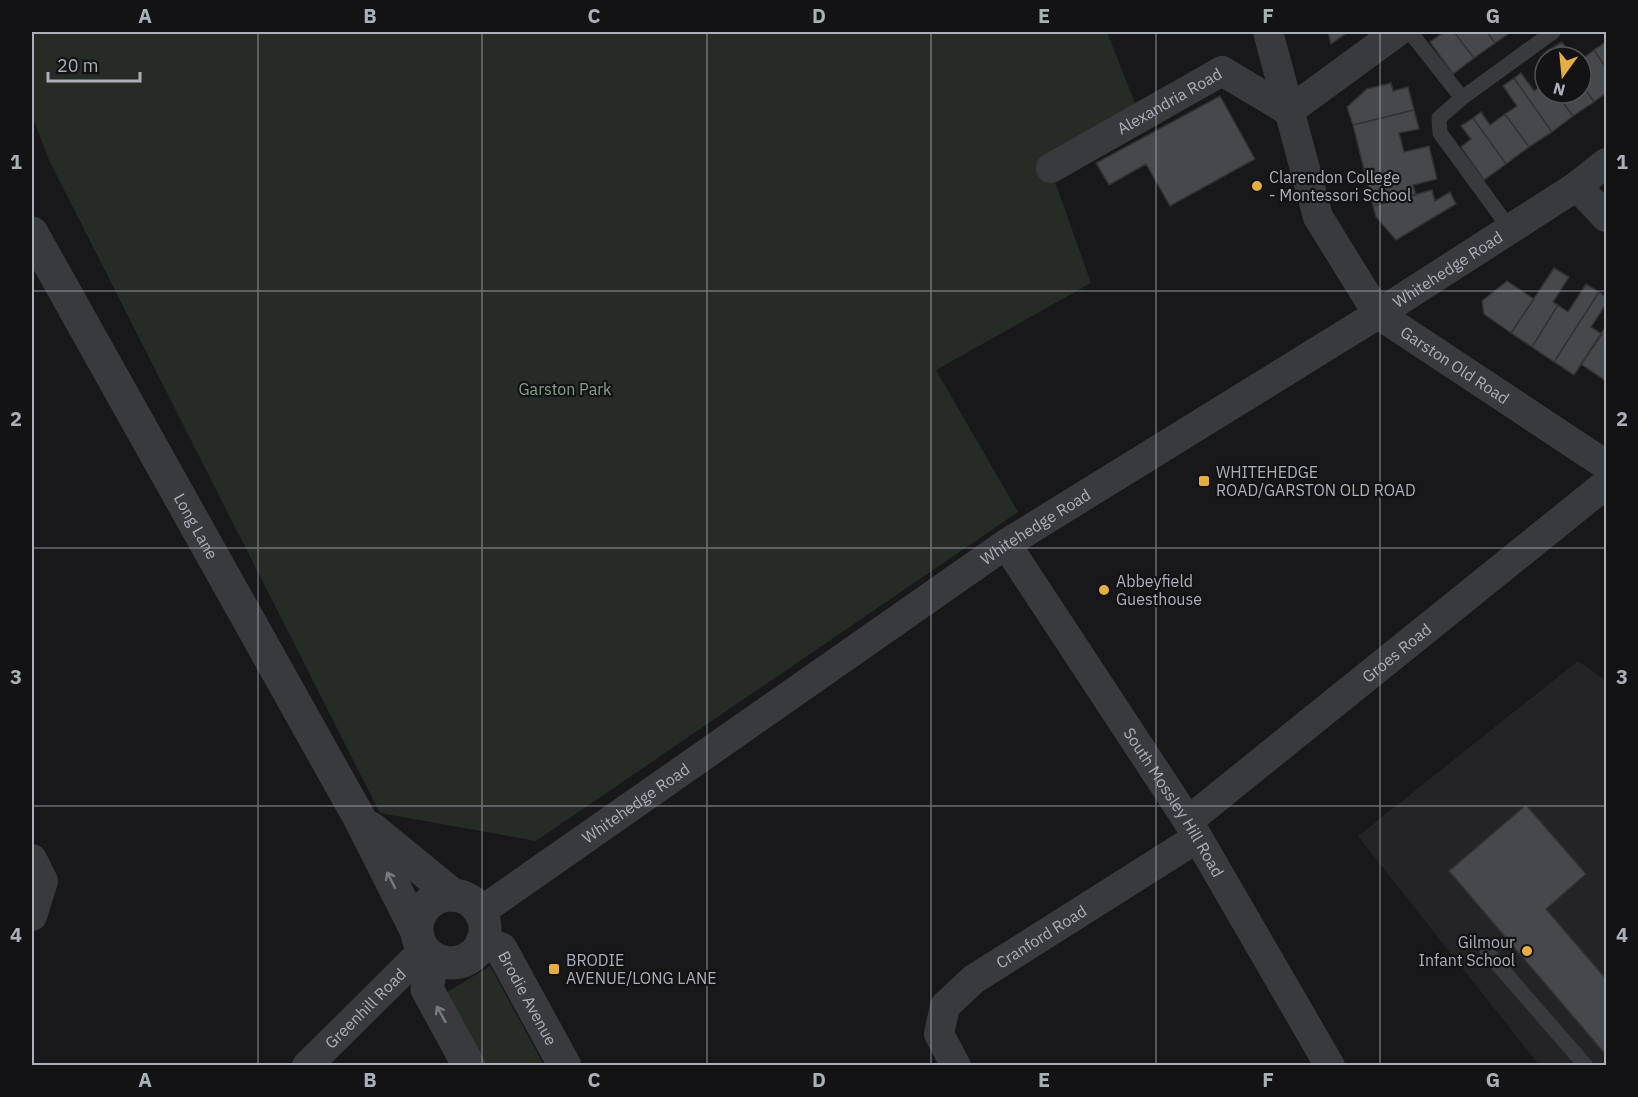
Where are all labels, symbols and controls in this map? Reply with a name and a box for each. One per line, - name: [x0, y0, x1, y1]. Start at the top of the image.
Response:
- text: A: [138, 2, 152, 29]
- text: B: [363, 2, 377, 29]
- text: C: [587, 2, 601, 29]
- text: D: [812, 2, 826, 29]
- text: E: [1038, 2, 1050, 29]
- text: F: [1262, 2, 1274, 29]
- text: G: [1486, 2, 1500, 29]
- scale bar: [48, 45, 140, 83]
- north arrow: [1533, 45, 1593, 105]
- text: 20 m: [57, 54, 99, 77]
- street label: Alexandria Road: [1113, 63, 1225, 139]
- text: N: [1551, 78, 1567, 101]
- text: 1: [10, 148, 22, 175]
- text: 1: [1616, 148, 1628, 175]
- place label: Clarendon College - Montessori School: [1269, 167, 1411, 205]
- marker: Clarendon College - Montessori School: [1250, 179, 1264, 193]
- street label: Whitehedge Road: [1389, 227, 1506, 312]
- street label: Garston Old Road: [1397, 322, 1513, 408]
- park label: Garston Park: [519, 379, 612, 399]
- text: 2: [10, 405, 22, 432]
- text: 2: [1616, 405, 1628, 432]
- place label: WHITEHEDGE ROAD/GARSTON OLD ROAD: [1216, 462, 1416, 500]
- marker: WHITEHEDGE ROAD/GARSTON OLD ROAD: [1197, 474, 1211, 488]
- street label: Whitehedge Road: [976, 484, 1094, 569]
- street label: Long Lane: [170, 490, 223, 563]
- place label: Abbeyfield Guesthouse: [1116, 571, 1202, 609]
- marker: Abbeyfield Guesthouse: [1097, 583, 1111, 597]
- street label: Groes Road: [1358, 619, 1435, 687]
- text: 3: [10, 663, 22, 690]
- text: 3: [1616, 663, 1628, 690]
- street label: South Mossley Hill Road: [1119, 724, 1228, 880]
- street label: Whitehedge Road: [578, 759, 693, 848]
- one-way arrow: [384, 871, 396, 889]
- street label: Cranford Road: [992, 900, 1090, 973]
- text: 4: [10, 921, 22, 948]
- text: 4: [1616, 921, 1628, 948]
- place label: Gilmour Infant School: [1419, 932, 1515, 970]
- marker: Gilmour Infant School: [1520, 944, 1534, 958]
- street label: Brodie Avenue: [494, 947, 562, 1049]
- place label: BRODIE AVENUE/LONG LANE: [566, 950, 717, 988]
- marker: BRODIE AVENUE/LONG LANE: [547, 962, 561, 976]
- street label: Greenhill Road: [321, 964, 410, 1053]
- one-way arrow: [435, 1006, 447, 1023]
- text: A: [138, 1066, 152, 1093]
- text: B: [363, 1066, 377, 1093]
- text: C: [587, 1066, 601, 1093]
- text: D: [812, 1066, 826, 1093]
- text: E: [1038, 1066, 1050, 1093]
- text: F: [1262, 1066, 1274, 1093]
- text: G: [1486, 1066, 1500, 1093]

